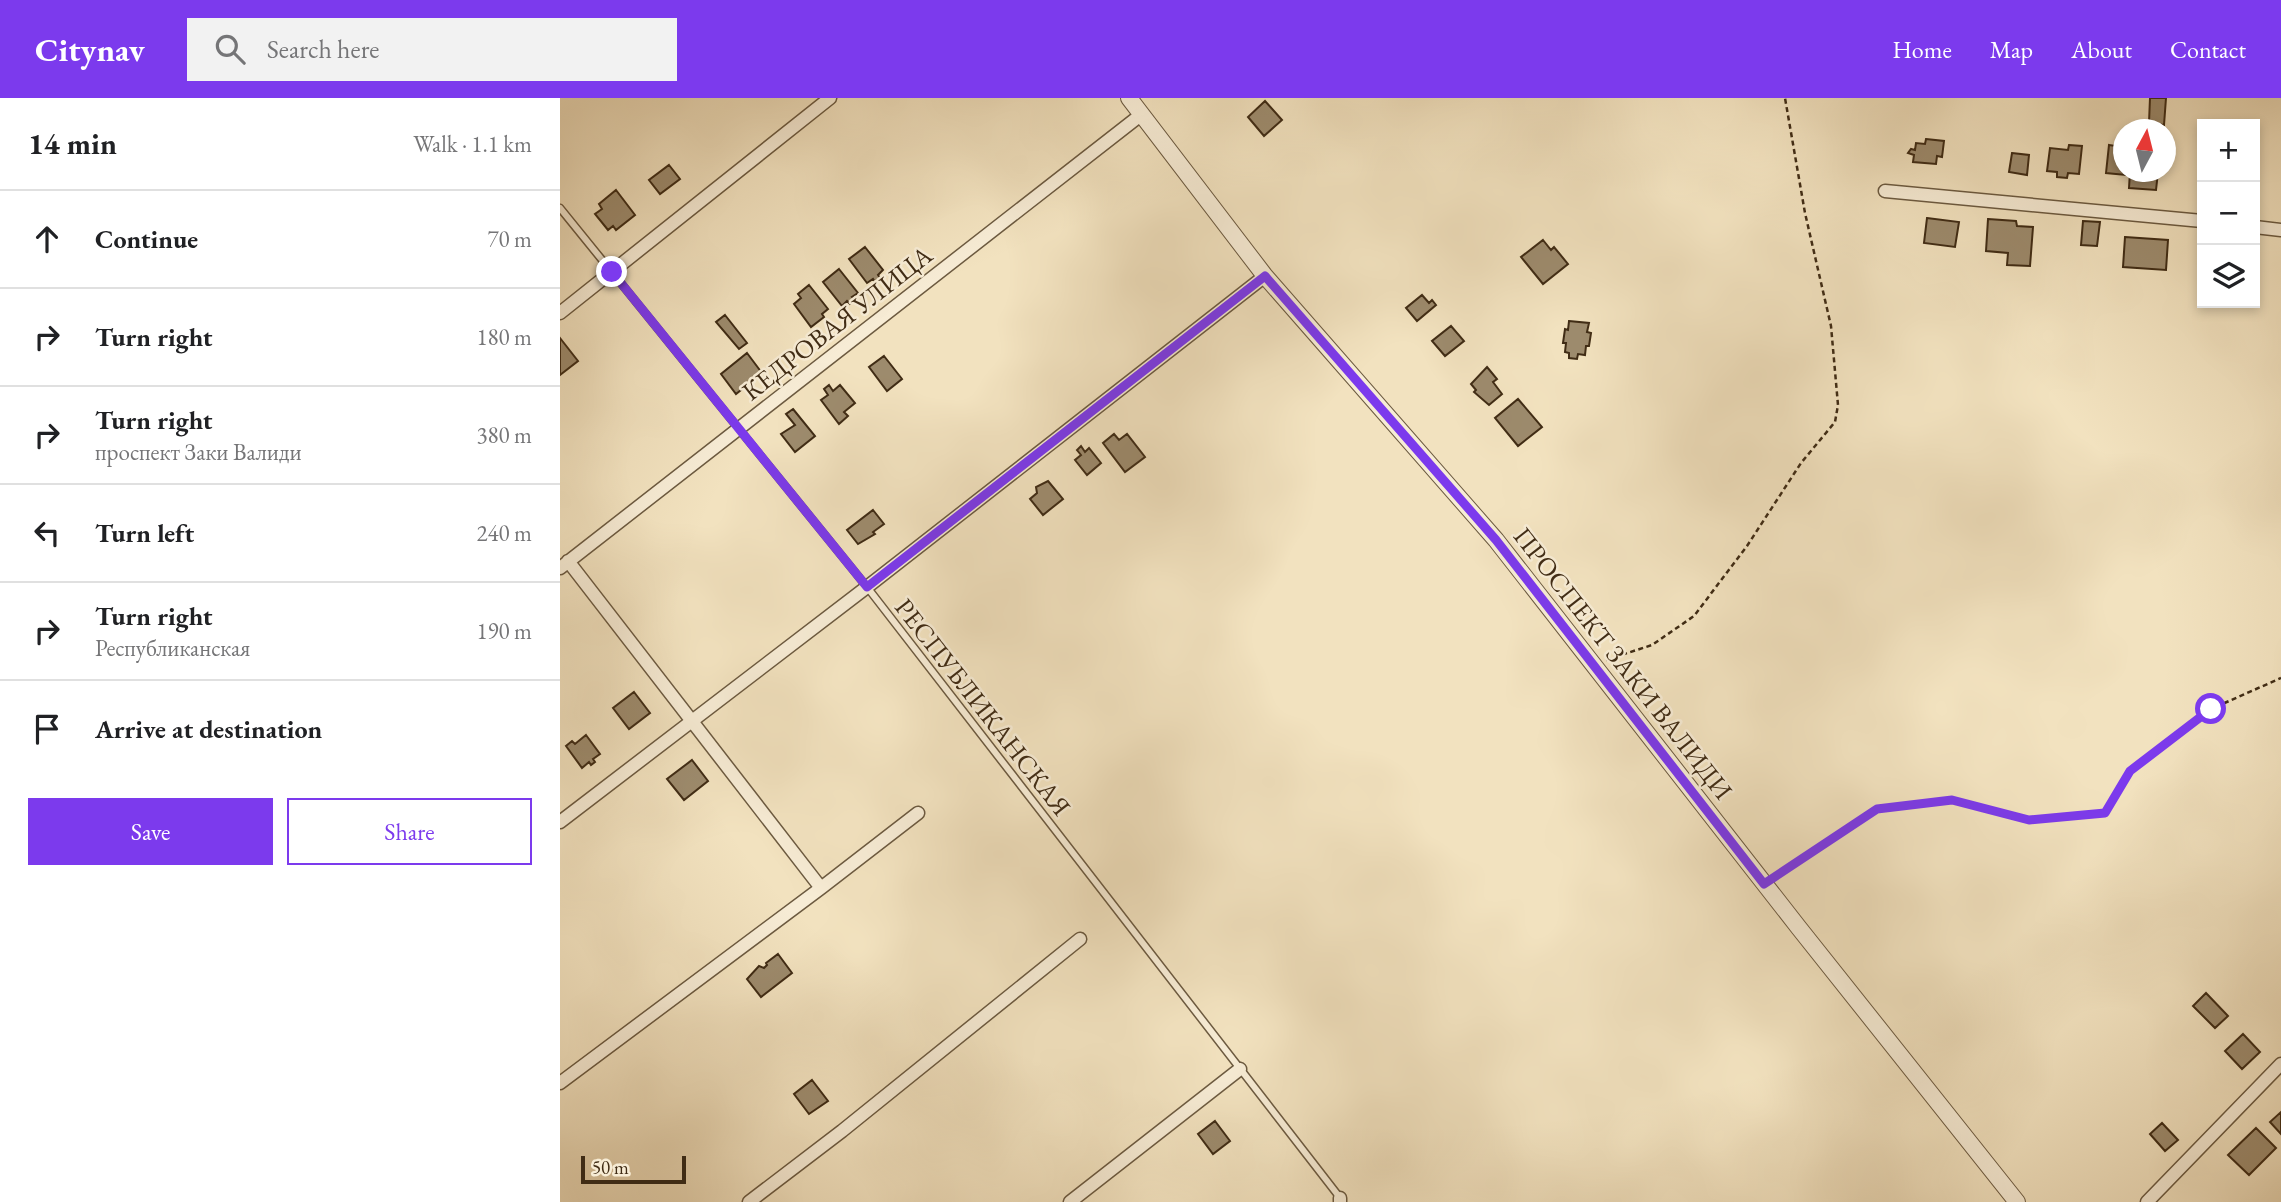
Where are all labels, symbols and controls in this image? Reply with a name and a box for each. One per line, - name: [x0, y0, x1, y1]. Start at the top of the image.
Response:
- search box: [187, 18, 677, 81]
- text: Citynav: [35, 28, 145, 71]
- icon: search: [211, 30, 249, 68]
- text: Search here: [267, 32, 379, 66]
- text: Home: [1892, 34, 1952, 65]
- text: Map: [1990, 34, 2033, 65]
- text: About: [2071, 34, 2132, 65]
- text: Contact: [2170, 34, 2246, 65]
- north arrow: [2113, 119, 2176, 182]
- map controls: [2197, 119, 2260, 308]
- button: +: [2197, 119, 2260, 182]
- text: 14 min: [28, 124, 117, 163]
- text: Walk · 1.1 km: [413, 129, 532, 159]
- button: −: [2197, 182, 2260, 245]
- icon: ahead: [28, 220, 66, 258]
- text: Continue: [95, 222, 198, 256]
- text: 70 m: [487, 224, 532, 254]
- street label: КЕДРОВАЯ УЛИЦА: [735, 237, 940, 408]
- button: layers: [2197, 245, 2260, 308]
- route end: [596, 256, 627, 287]
- icon: right: [28, 318, 66, 356]
- text: Turn right: [95, 320, 213, 354]
- text: 180 m: [476, 322, 532, 352]
- text: Turn right: [95, 403, 213, 437]
- icon: right: [28, 416, 66, 454]
- text: 380 m: [476, 420, 532, 450]
- text: проспект Заки Валиди: [95, 437, 302, 467]
- icon: left: [28, 514, 66, 552]
- text: Turn left: [95, 516, 194, 550]
- text: 240 m: [476, 518, 532, 548]
- street label: ПРОСПЕКТ ЗАКИ ВАЛИДИ: [1506, 520, 1740, 806]
- street label: РЕСПУБЛИКАНСКАЯ: [887, 591, 1079, 823]
- text: Turn right: [95, 599, 213, 633]
- icon: right: [28, 612, 66, 650]
- text: 190 m: [476, 616, 532, 646]
- text: Республиканская: [95, 633, 250, 663]
- route start: [2195, 693, 2226, 724]
- icon: arrive: [28, 710, 66, 748]
- text: Arrive at destination: [95, 712, 322, 746]
- button: Save: [28, 798, 273, 865]
- button: Share: [287, 798, 532, 865]
- scale bar: [581, 1153, 686, 1185]
- text: 50 m: [592, 1155, 629, 1180]

